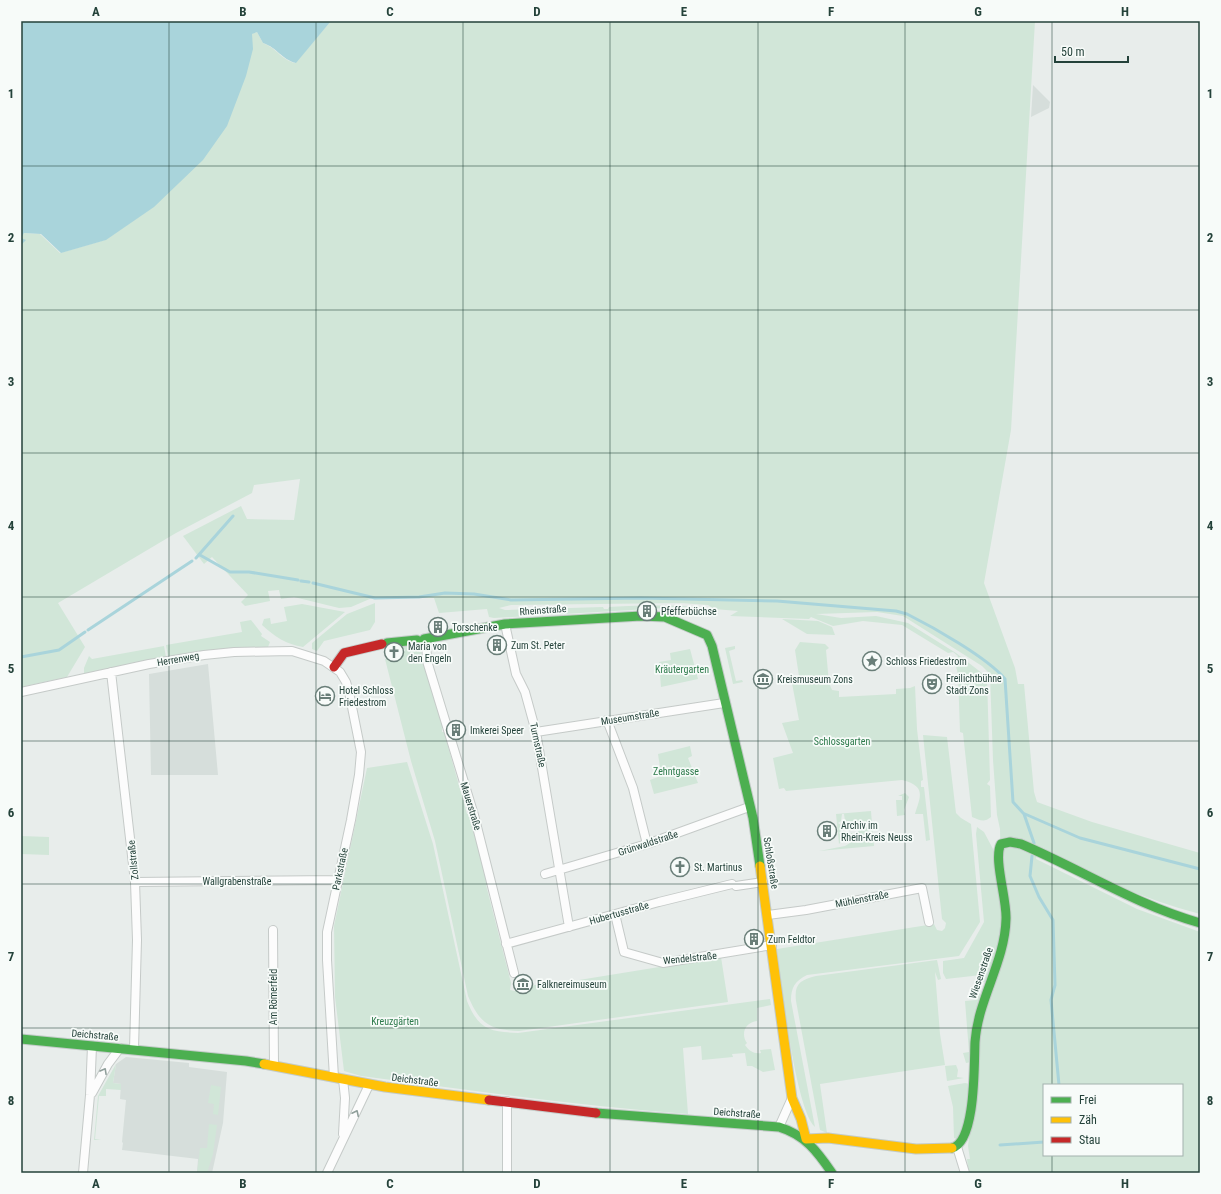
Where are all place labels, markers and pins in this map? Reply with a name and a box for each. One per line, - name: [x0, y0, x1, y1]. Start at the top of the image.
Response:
- building icon: Pfefferbüchse: [636, 600, 658, 622]
- place label: Pfefferbüchse: [661, 606, 717, 617]
- building icon: Torschenke: [427, 616, 449, 638]
- place label: Torschenke: [452, 622, 498, 633]
- building icon: Zum St. Peter: [486, 634, 508, 656]
- place label: Zum St. Peter: [511, 640, 565, 651]
- church icon: Maria von den Engeln: [383, 641, 405, 663]
- place label: Maria von den Engeln: [408, 641, 452, 664]
- place icon: Schloss Friedestrom: [861, 650, 883, 672]
- place label: Schloss Friedestrom: [886, 656, 967, 667]
- museum icon: Kreismuseum Zons: [752, 668, 774, 690]
- theatre icon: Freilichtbühne Stadt Zons: [921, 673, 943, 695]
- place label: Freilichtbühne Stadt Zons: [946, 673, 1002, 696]
- place label: Kreismuseum Zons: [777, 674, 853, 685]
- hotel icon: Hotel Schloss Friedestrom: [314, 685, 336, 707]
- place label: Hotel Schloss Friedestrom: [339, 685, 394, 708]
- building icon: Imkerei Speer: [445, 719, 467, 741]
- place label: Imkerei Speer: [470, 725, 524, 736]
- building icon: Archiv im Rhein-Kreis Neuss: [816, 820, 838, 842]
- place label: Archiv im Rhein-Kreis Neuss: [841, 820, 913, 843]
- church icon: St. Martinus: [669, 856, 691, 878]
- place label: St. Martinus: [694, 862, 743, 873]
- building icon: Zum Feldtor: [743, 928, 765, 950]
- place label: Zum Feldtor: [768, 934, 815, 945]
- museum icon: Falknereimuseum: [512, 973, 534, 995]
- place label: Falknereimuseum: [537, 979, 607, 990]

